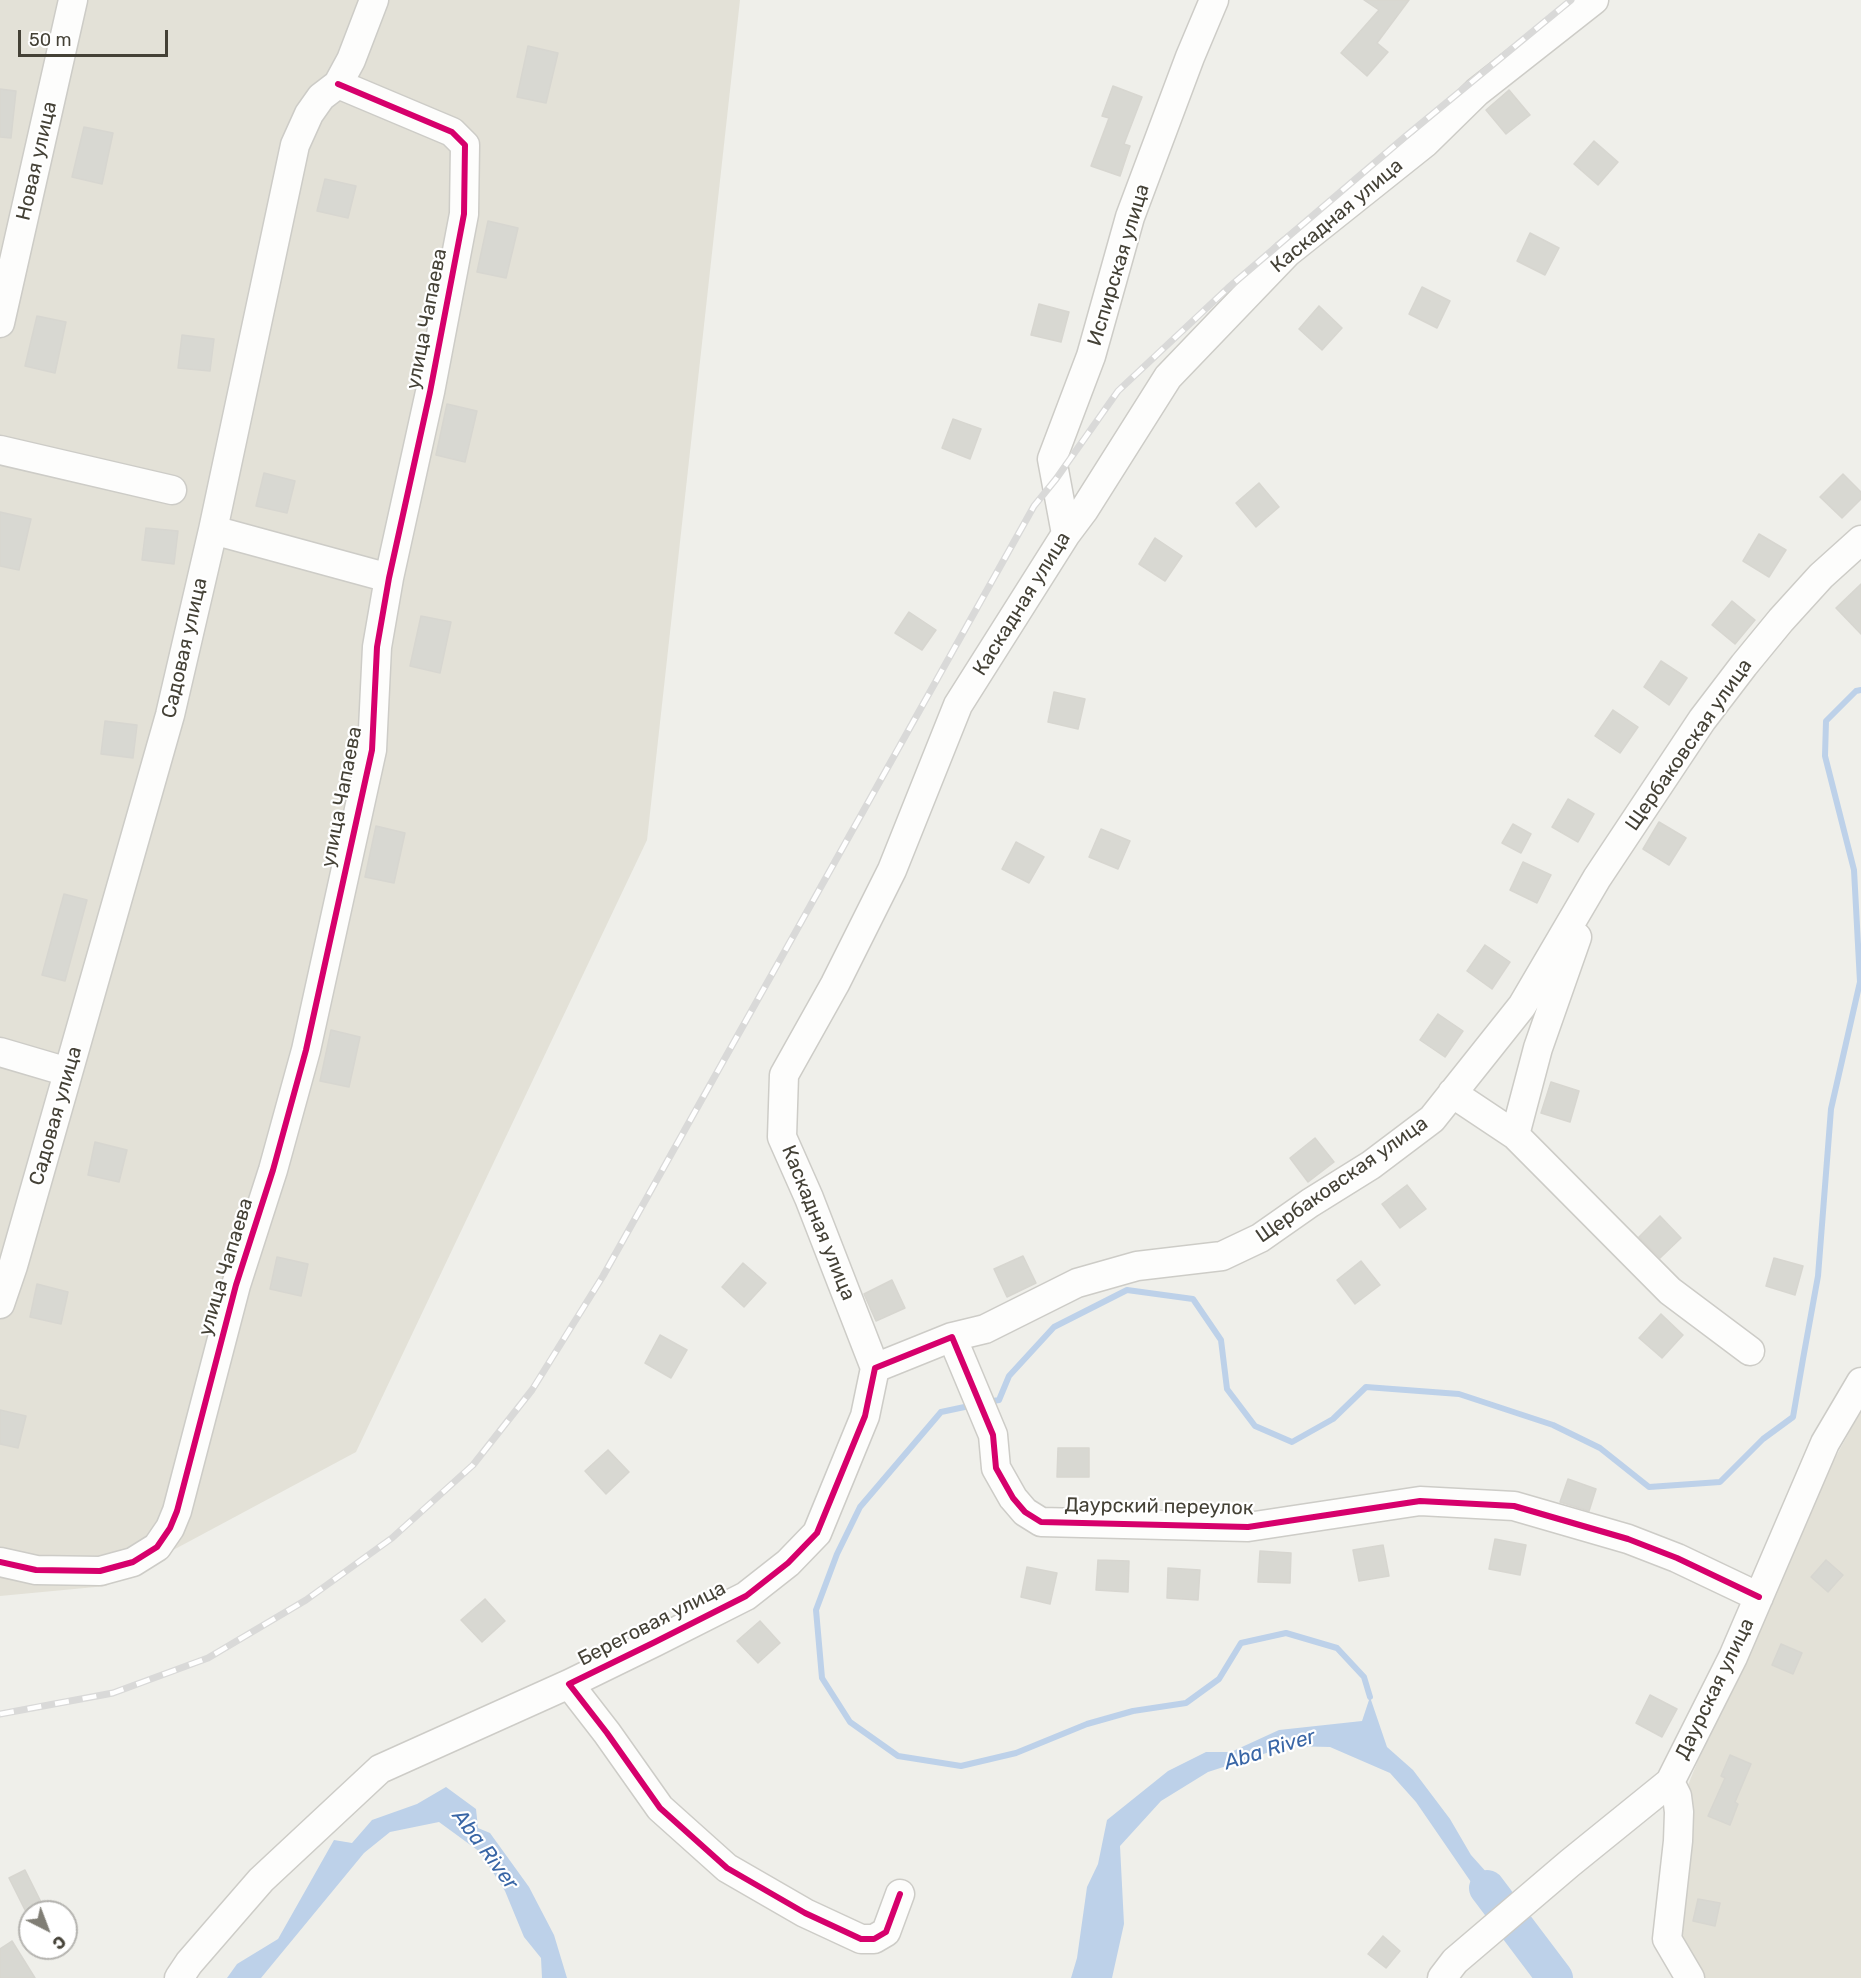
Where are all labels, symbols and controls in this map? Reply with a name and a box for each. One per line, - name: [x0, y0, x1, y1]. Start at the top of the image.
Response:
- scale bar: [21, 18, 171, 56]
- text: 50 m: [29, 29, 72, 51]
- street label: Новая улица: [12, 99, 62, 223]
- street label: Каскадная улица: [1266, 154, 1408, 278]
- street label: Испирская улица: [1083, 181, 1155, 349]
- street label: улица Чапаева: [402, 247, 452, 391]
- street label: Каскадная улица: [968, 528, 1076, 680]
- street label: Садовая улица: [157, 575, 213, 721]
- street label: Щербаковская улица: [1621, 654, 1757, 836]
- street label: улица Чапаева: [317, 725, 367, 869]
- street label: Садовая улица: [25, 1044, 87, 1188]
- street label: Щербаковская улица: [1251, 1112, 1433, 1248]
- street label: Каскадная улица: [776, 1142, 860, 1304]
- street label: улица Чапаева: [194, 1195, 258, 1339]
- street label: Даурский переулок: [1064, 1493, 1254, 1521]
- street label: Береговая улица: [574, 1576, 730, 1672]
- street label: Даурская улица: [1670, 1614, 1760, 1764]
- water label: Aba River: [1221, 1724, 1319, 1776]
- water label: Aba River: [447, 1805, 523, 1895]
- north arrow: [18, 1900, 78, 1960]
- text: С: [49, 1931, 70, 1953]

